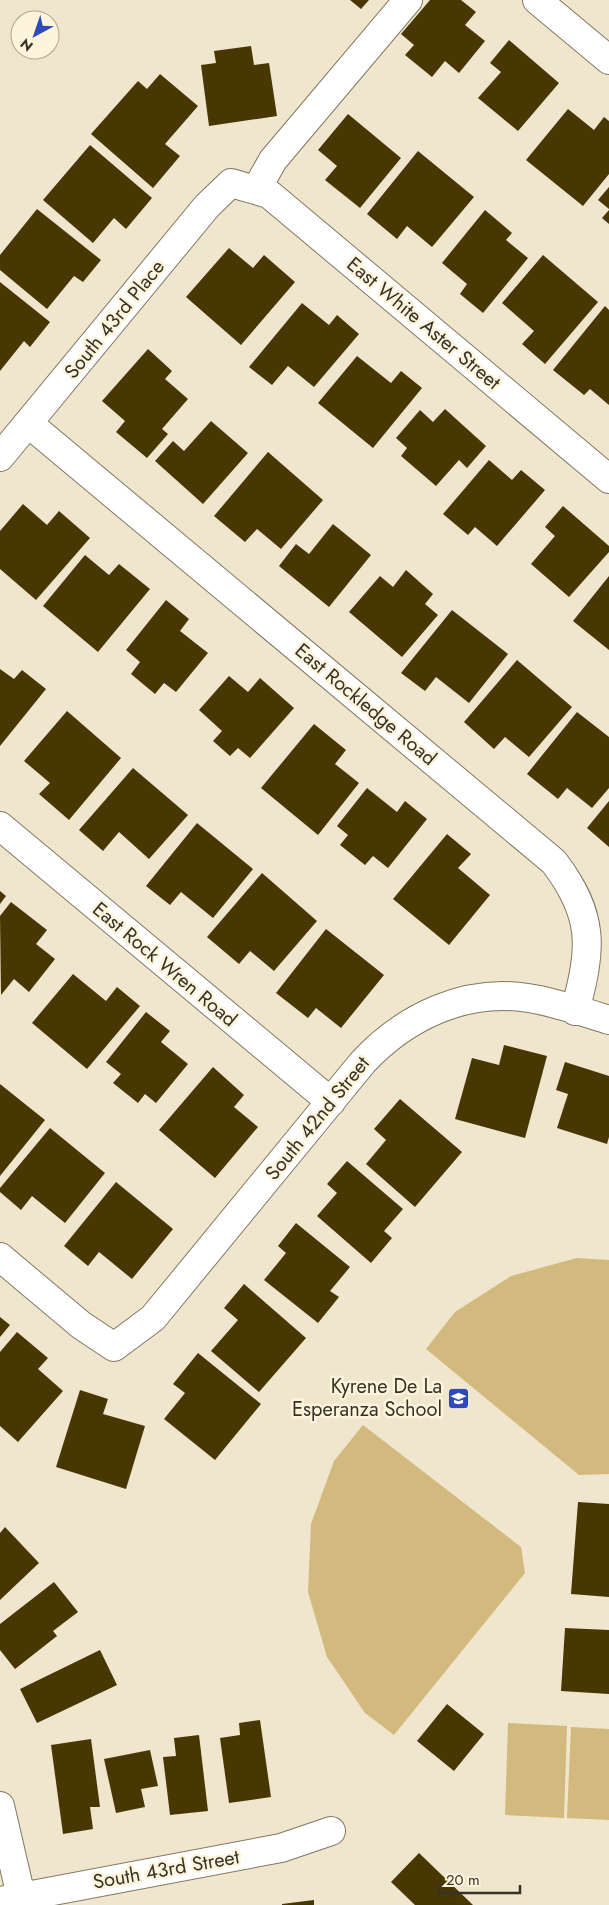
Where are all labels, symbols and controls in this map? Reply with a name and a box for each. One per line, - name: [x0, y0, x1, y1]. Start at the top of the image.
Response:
- north arrow: [10, 10, 60, 60]
- text: N: [16, 34, 37, 56]
- street label: East White Aster Street: [340, 250, 507, 397]
- street label: South 43rd Place: [57, 254, 171, 385]
- street label: East Rockledge Road: [289, 636, 443, 772]
- street label: East Rock Wren Road: [86, 895, 243, 1034]
- street label: South 42nd Street: [258, 1050, 377, 1187]
- place label: Kyrene De La Esperanza School: [292, 1372, 442, 1424]
- school or university icon: Kyrene De La Esperanza School: [446, 1386, 470, 1410]
- street label: South 43rd Street: [91, 1842, 242, 1897]
- scale bar: [439, 1862, 520, 1894]
- text: 20 m: [446, 1869, 480, 1891]

